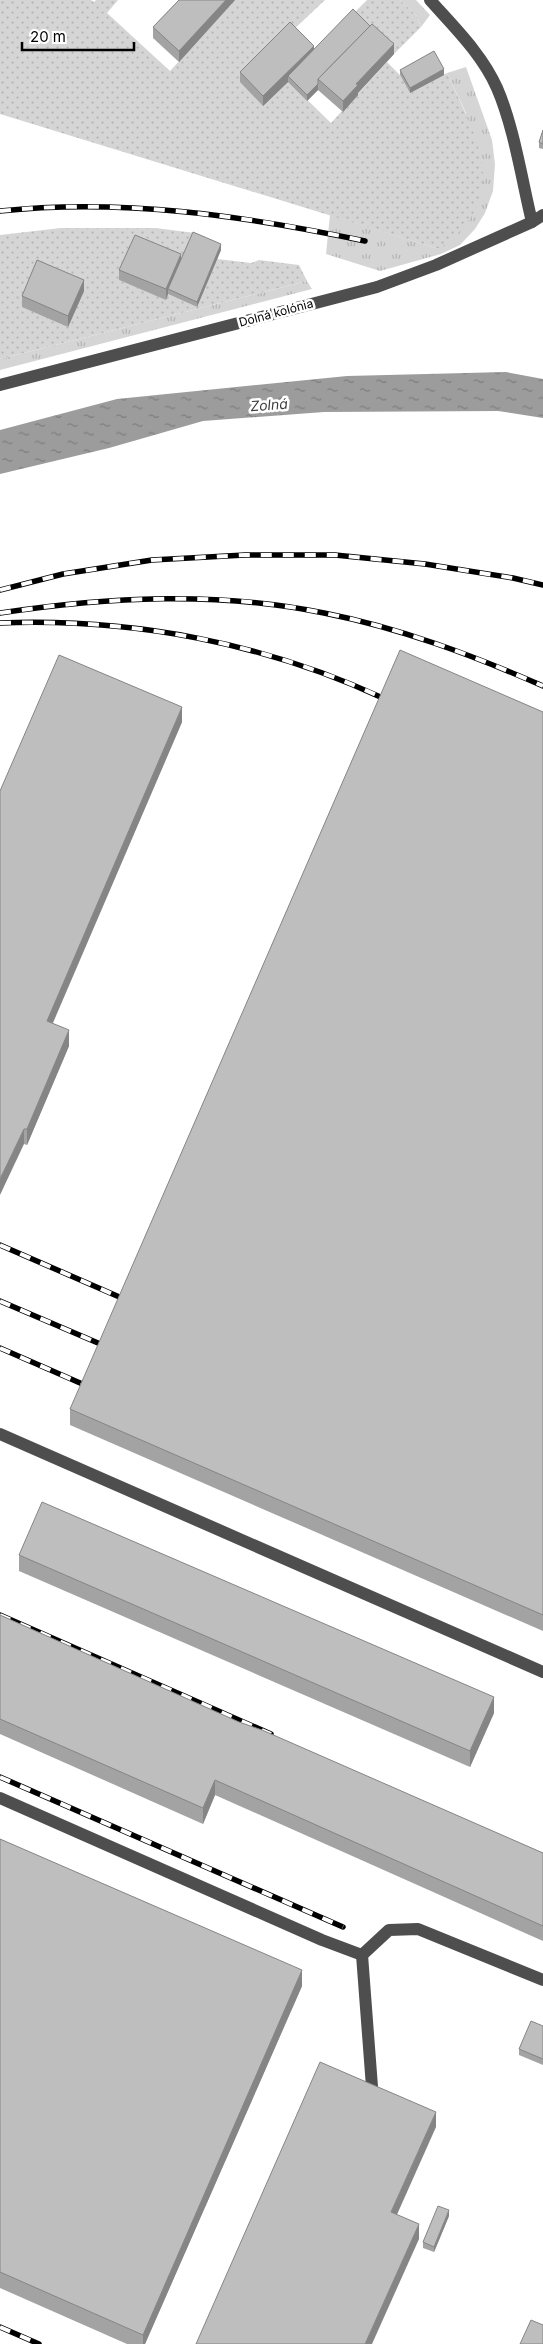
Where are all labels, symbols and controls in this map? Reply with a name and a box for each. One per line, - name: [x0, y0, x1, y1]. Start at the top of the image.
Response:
- scale bar: [22, 20, 135, 52]
- text: 20 m: [30, 27, 66, 46]
- street label: Dolná kolónia: [237, 295, 315, 330]
- water label: Zolná: [250, 395, 289, 414]

